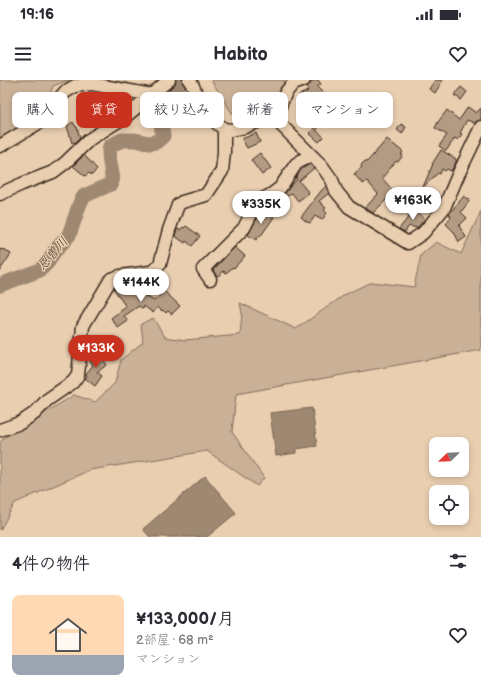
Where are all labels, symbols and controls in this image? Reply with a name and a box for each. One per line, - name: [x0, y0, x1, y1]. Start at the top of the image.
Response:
- text: 19:16: [20, 5, 54, 24]
- icon: menu: [12, 43, 34, 65]
- icon: heart: [447, 43, 469, 65]
- text: Habito: [213, 44, 268, 65]
- chip: 購入: [12, 92, 68, 128]
- chip: 賃貸: [76, 92, 132, 128]
- chip: 絞り込み: [140, 92, 224, 128]
- chip: 新着: [232, 92, 288, 128]
- chip: マンション: [296, 92, 393, 128]
- pin: ¥163K: [385, 187, 441, 221]
- pin: ¥335K: [233, 191, 289, 225]
- text: ¥163K: [394, 192, 432, 208]
- text: ¥335K: [241, 196, 281, 212]
- water label: 恩曽川: [34, 234, 72, 274]
- pin: ¥144K: [113, 269, 169, 303]
- text: ¥144K: [122, 274, 160, 290]
- pin: ¥133K: [68, 335, 124, 369]
- text: ¥133K: [77, 340, 115, 356]
- north arrow: [429, 437, 469, 477]
- map controls: [429, 437, 469, 525]
- button: locate: [429, 485, 469, 525]
- icon: filters: [447, 550, 469, 572]
- text: 4件の物件: [12, 554, 90, 574]
- text: ¥133,000/月: [136, 609, 234, 629]
- icon: home: [44, 611, 92, 659]
- icon: heart: [447, 624, 469, 646]
- text: 2部屋 · 68 m²: [136, 632, 214, 648]
- text: マンション: [136, 651, 200, 667]

